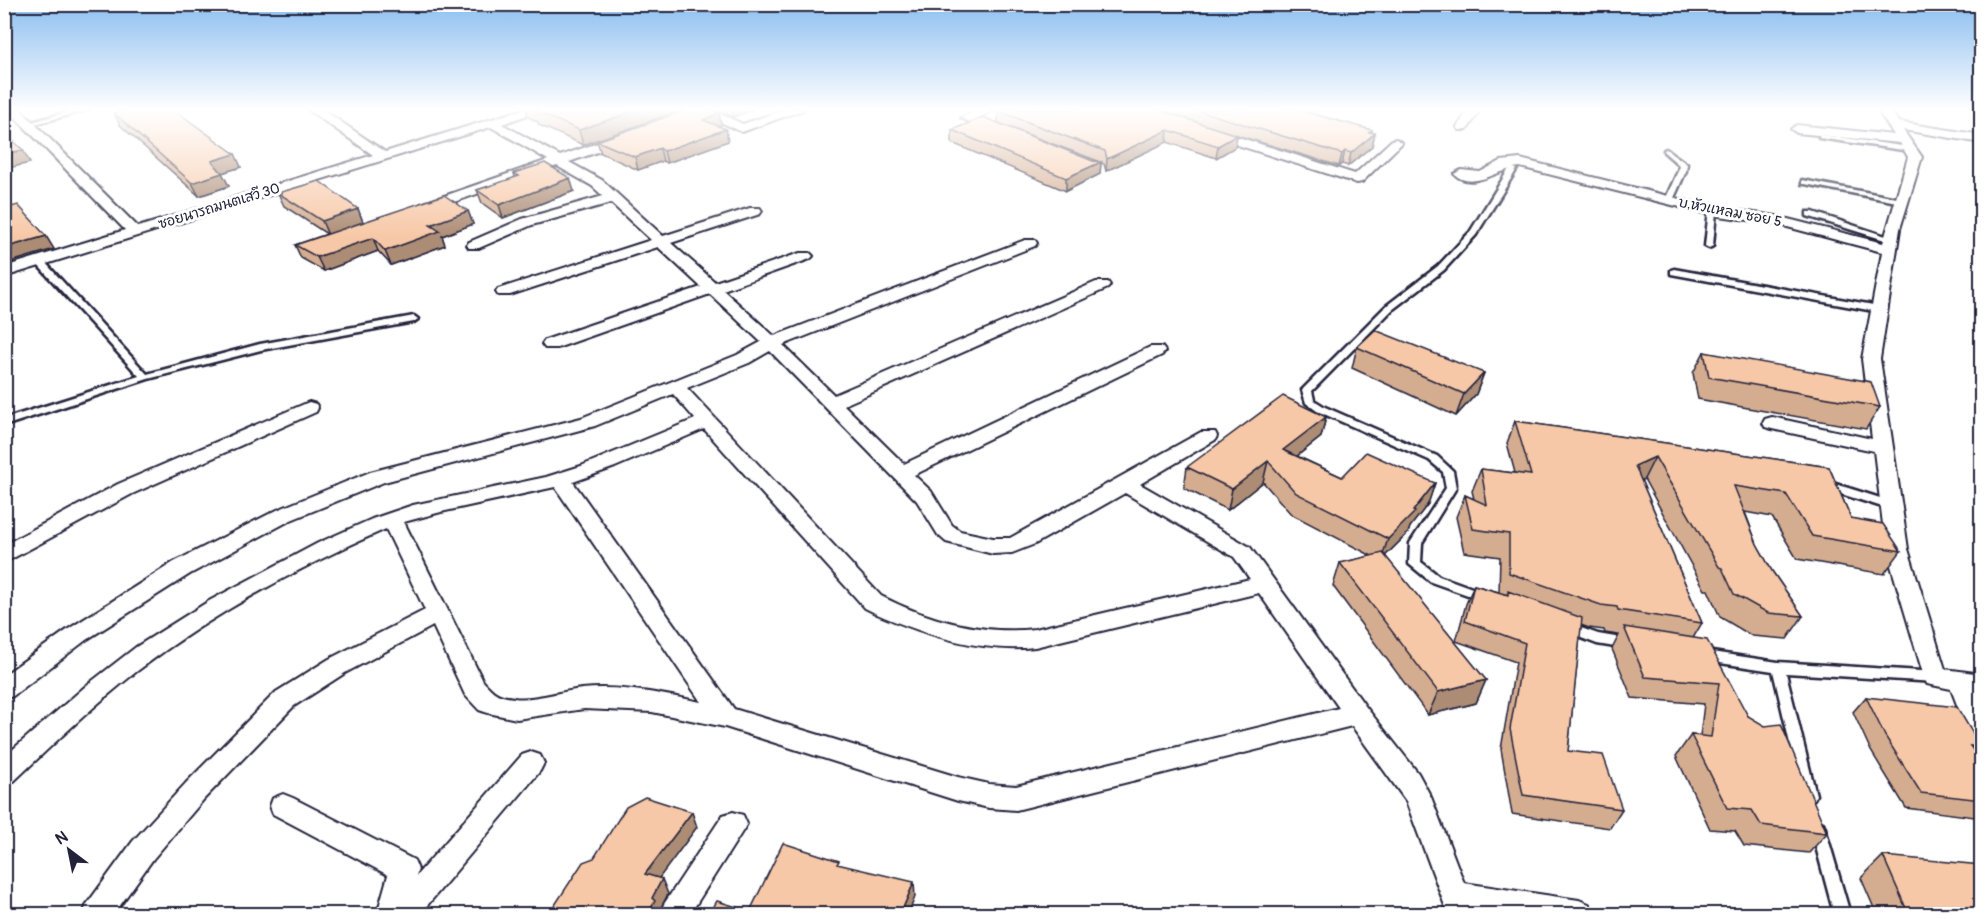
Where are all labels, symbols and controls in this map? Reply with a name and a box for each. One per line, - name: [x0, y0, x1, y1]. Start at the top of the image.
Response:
- street label: ซอยนารถมนตเสวี 30: [156, 179, 282, 233]
- street label: บ.หัวแหลม ซอย 5: [1677, 194, 1783, 230]
- north arrow: [39, 820, 99, 880]
- text: N: [52, 827, 72, 849]

